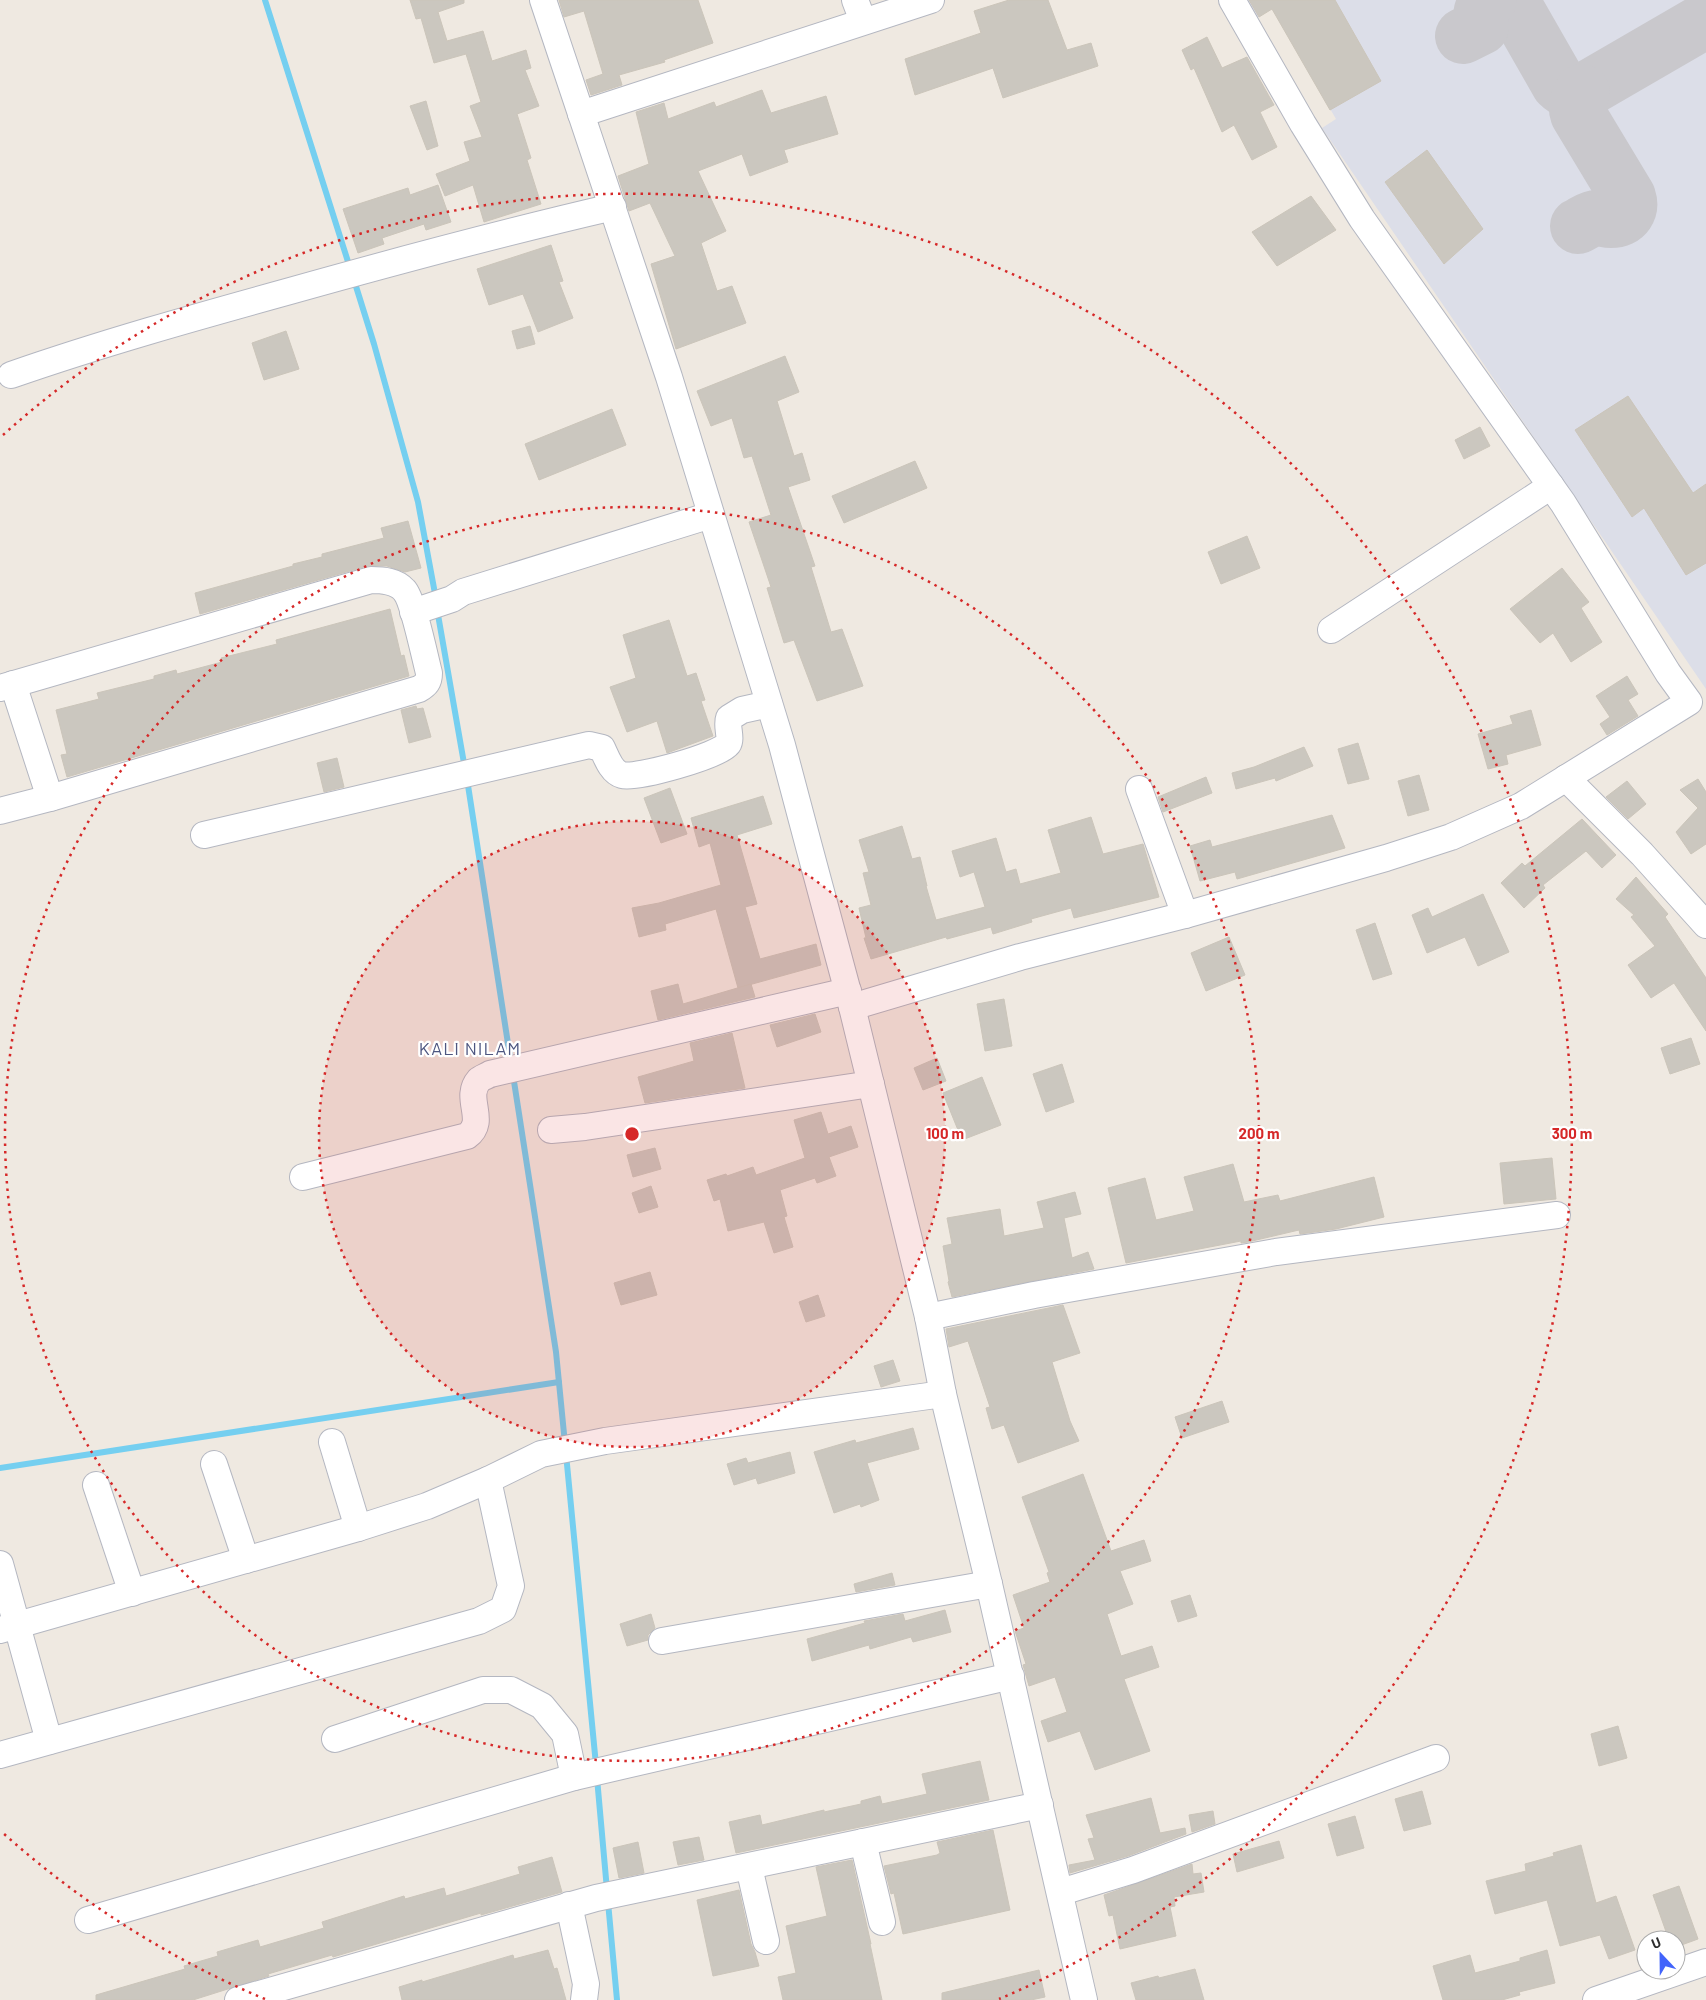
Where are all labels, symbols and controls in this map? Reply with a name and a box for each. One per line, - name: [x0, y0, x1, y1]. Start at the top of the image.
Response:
- district label: KALI NILAM: [419, 1037, 521, 1059]
- text: 100 m: [926, 1124, 964, 1142]
- text: 200 m: [1238, 1124, 1280, 1142]
- text: 300 m: [1552, 1124, 1592, 1142]
- centre of rings: [623, 1125, 641, 1143]
- north arrow: [1636, 1930, 1686, 1980]
- text: U: [1649, 1933, 1663, 1952]

